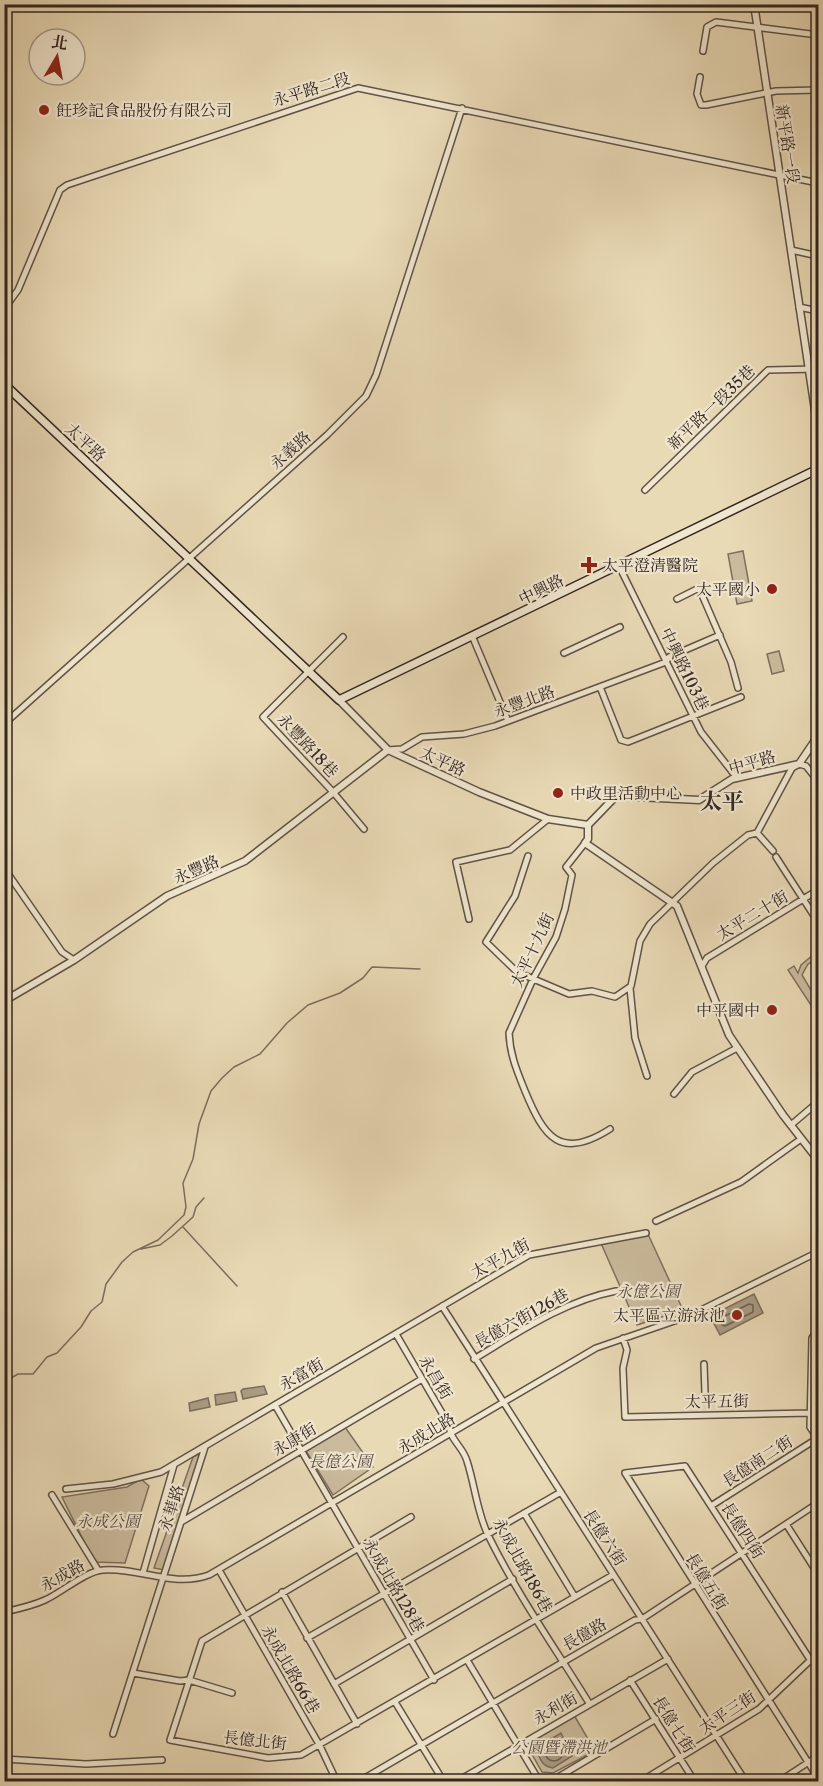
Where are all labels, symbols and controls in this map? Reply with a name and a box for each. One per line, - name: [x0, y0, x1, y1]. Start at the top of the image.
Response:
- north arrow: [27, 27, 87, 87]
- text: 北: [50, 31, 69, 53]
- street label: 永平路二段: [270, 68, 352, 110]
- place label: 飪珍記食品股份有限公司: [56, 100, 232, 120]
- marker: 飪珍記食品股份有限公司: [37, 103, 51, 117]
- street label: 新平路一段: [772, 103, 804, 185]
- street label: 新平路一段35巷: [663, 360, 759, 454]
- street label: 太平路: [62, 418, 110, 466]
- street label: 永義路: [265, 427, 315, 473]
- place label: 太平澄清醫院: [602, 555, 698, 575]
- marker: 太平澄清醫院: [580, 556, 598, 574]
- street label: 中興路: [515, 569, 567, 609]
- place label: 太平國小: [696, 579, 760, 599]
- marker: 太平國小: [765, 582, 779, 596]
- street label: 中興路103巷: [656, 624, 714, 714]
- street label: 永豐北路: [491, 681, 557, 721]
- street label: 永豐路18巷: [273, 709, 343, 781]
- street label: 太平路: [417, 742, 469, 780]
- street label: 中平路: [726, 746, 778, 778]
- place label: 中政里活動中心: [570, 783, 682, 803]
- marker: 中政里活動中心: [551, 786, 565, 800]
- district label: 太平: [700, 788, 744, 815]
- street label: 永豐路: [170, 850, 222, 888]
- street label: 太平二十街: [713, 886, 791, 944]
- street label: 太平十九街: [506, 910, 558, 990]
- place label: 中平國中: [696, 1000, 760, 1020]
- marker: 中平國中: [765, 1003, 779, 1017]
- street label: 太平九街: [467, 1234, 533, 1282]
- park label: 永億公園: [616, 1281, 683, 1301]
- street label: 長億六街126巷: [470, 1284, 572, 1352]
- place label: 太平區立游泳池: [613, 1305, 725, 1325]
- marker: 太平區立游泳池: [730, 1308, 744, 1322]
- street label: 永昌街: [415, 1351, 457, 1403]
- street label: 永富街: [275, 1353, 327, 1395]
- street label: 太平五街: [685, 1390, 749, 1412]
- street label: 永成北路: [393, 1408, 459, 1458]
- street label: 永康街: [268, 1418, 320, 1460]
- street label: 長億南二街: [718, 1431, 796, 1491]
- park label: 長億公園: [308, 1451, 375, 1471]
- street label: 永華路: [154, 1482, 188, 1534]
- street label: 長億四街: [717, 1498, 769, 1562]
- street label: 長億六街: [579, 1505, 631, 1569]
- park label: 永成公園: [76, 1511, 143, 1531]
- street label: 永成北路186巷: [489, 1514, 557, 1616]
- street label: 永成北路128巷: [359, 1534, 429, 1636]
- street label: 長億五街: [682, 1549, 732, 1613]
- street label: 永成路: [36, 1555, 88, 1595]
- street label: 長億路: [558, 1613, 610, 1655]
- street label: 永成北路66巷: [258, 1621, 324, 1717]
- street label: 太平三街: [695, 1686, 759, 1738]
- street label: 永利街: [529, 1687, 581, 1729]
- street label: 長億七街: [649, 1692, 699, 1756]
- street label: 長億北街: [222, 1727, 288, 1753]
- park label: 公園暨滯洪池: [511, 1737, 609, 1757]

